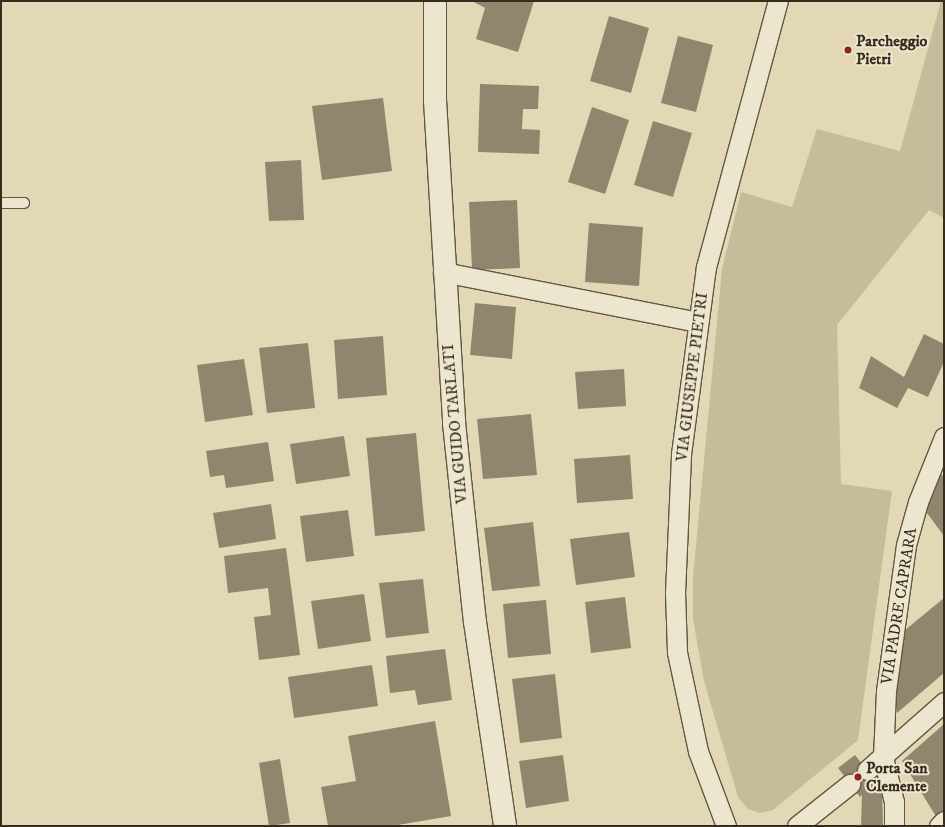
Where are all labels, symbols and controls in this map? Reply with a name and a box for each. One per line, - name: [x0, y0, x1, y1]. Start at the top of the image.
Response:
- place label: Parcheggio Pietri: [856, 31, 927, 69]
- marker: Parcheggio Pietri: [843, 45, 853, 55]
- street label: VIA GIUSEPPE PIETRI: [672, 291, 712, 463]
- street label: VIA GUIDO TARLATI: [438, 343, 472, 505]
- street label: VIA PADRE CAPRARA: [877, 526, 921, 686]
- place label: Porta San Clemente: [866, 758, 928, 796]
- marker: Porta San Clemente: [853, 772, 863, 782]

